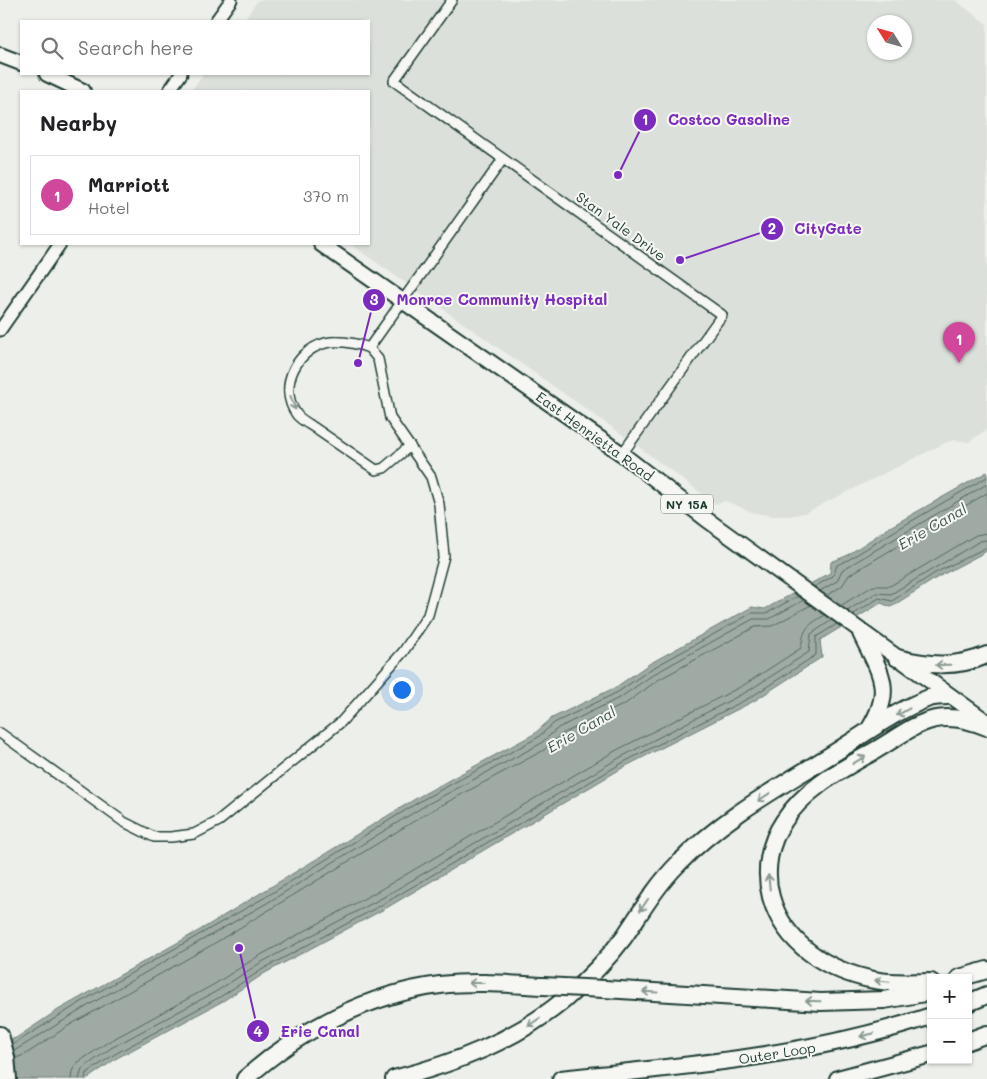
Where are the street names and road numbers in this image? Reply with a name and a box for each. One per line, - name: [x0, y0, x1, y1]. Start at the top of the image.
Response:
- street label: Stan Yale Drive: [572, 187, 670, 265]
- street label: East Henrietta Road: [532, 387, 658, 485]
- road number: NY 15A: [661, 494, 713, 514]
- street label: Outer Loop: [737, 1038, 817, 1068]

